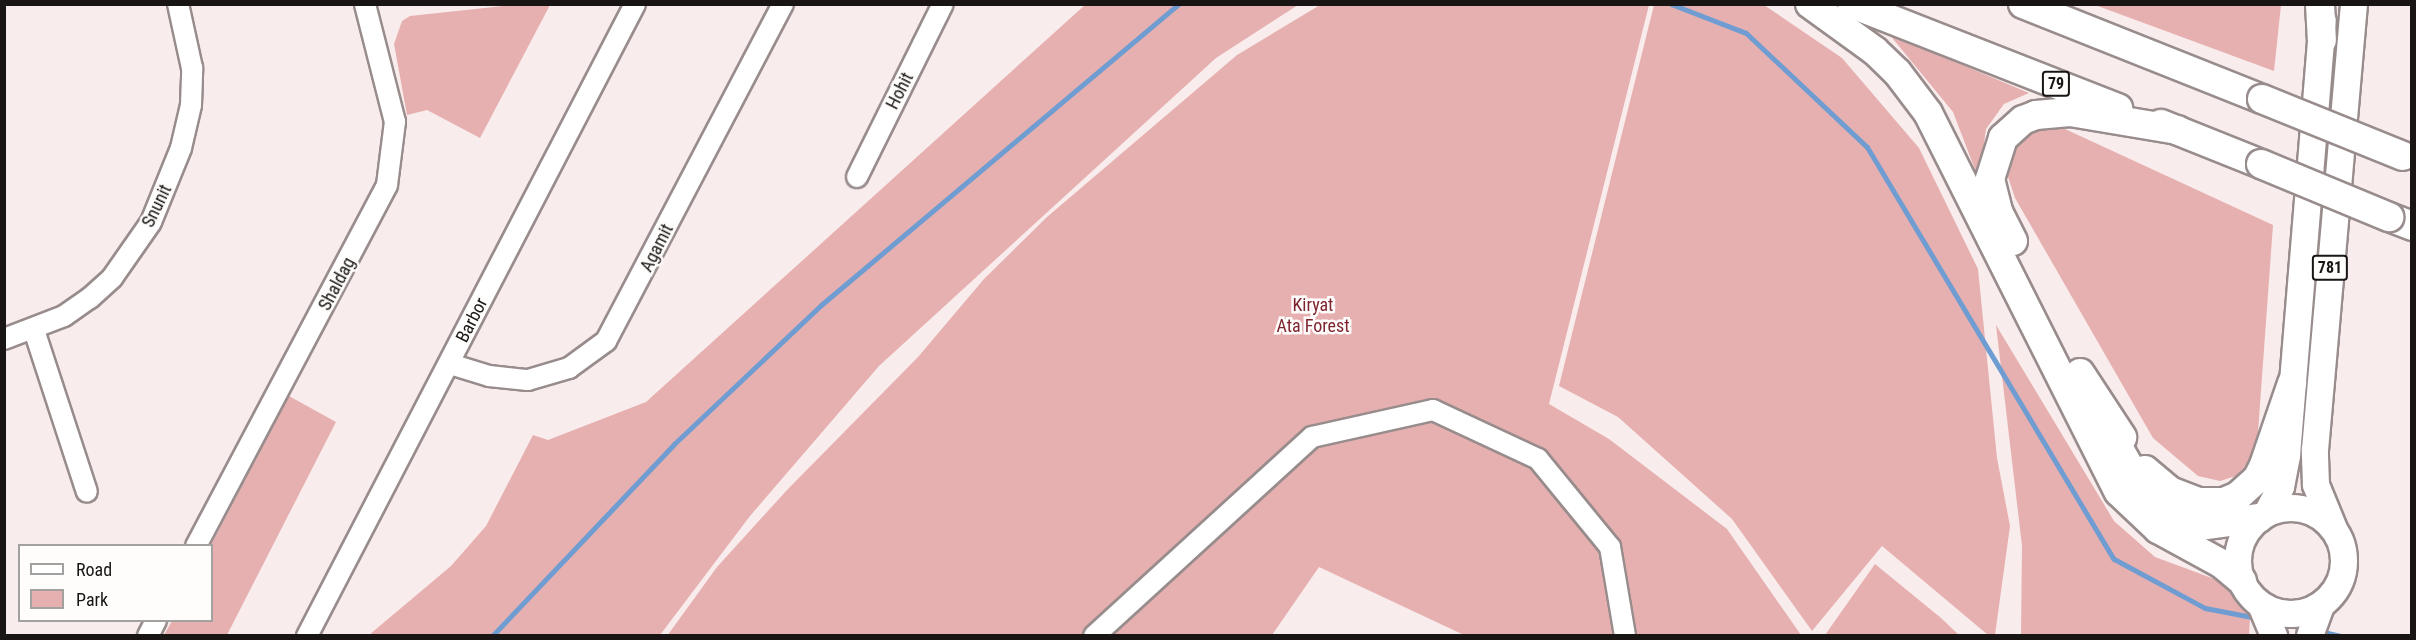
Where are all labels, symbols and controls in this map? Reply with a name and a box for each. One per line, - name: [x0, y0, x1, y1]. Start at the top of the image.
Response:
- street label: Hohit: [882, 69, 918, 113]
- road number: 79: [2041, 71, 2071, 97]
- street label: Snunit: [137, 181, 177, 231]
- street label: Agamit: [636, 220, 678, 276]
- street label: Shaldag: [314, 254, 360, 314]
- road number: 781: [2310, 255, 2350, 281]
- street label: Barbor: [452, 294, 492, 346]
- park label: Kiryat Ata Forest: [1276, 295, 1350, 338]
- legend: [18, 544, 213, 622]
- text: Road: [76, 559, 112, 580]
- text: Park: [76, 589, 108, 610]

